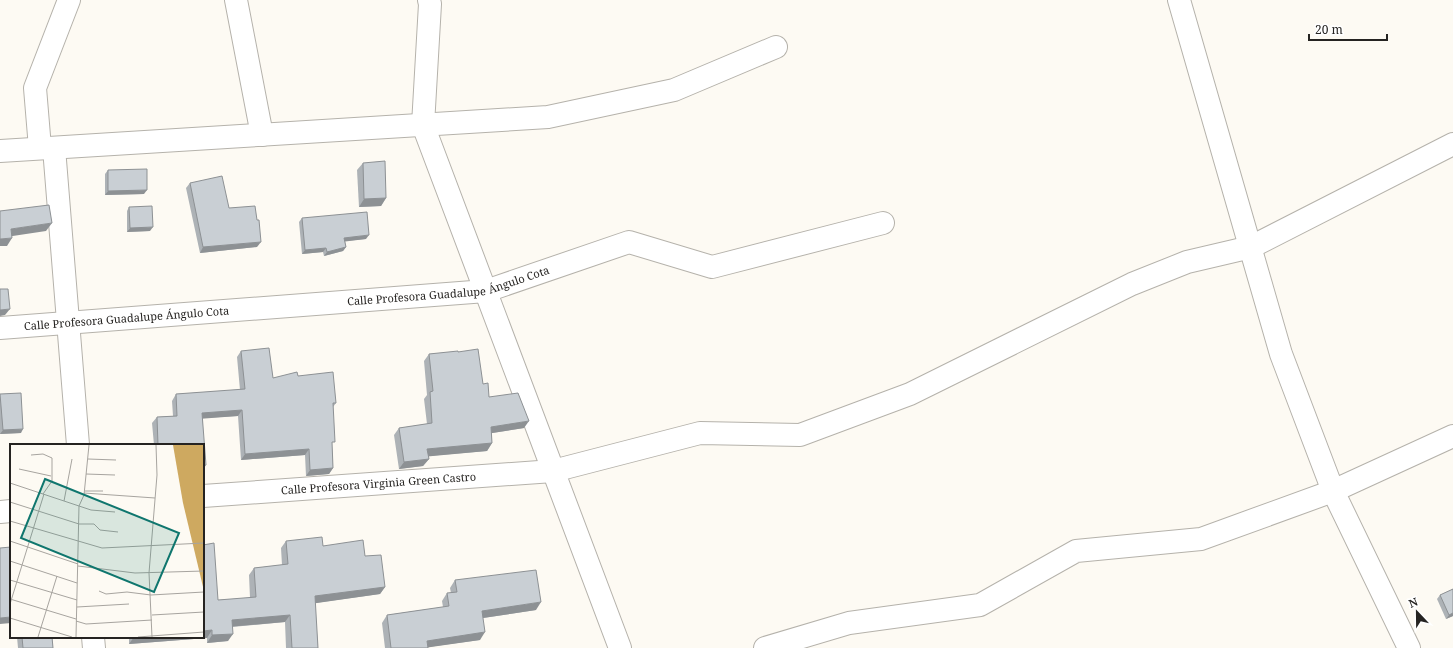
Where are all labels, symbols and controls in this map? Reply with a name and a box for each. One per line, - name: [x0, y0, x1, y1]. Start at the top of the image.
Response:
- scale bar: [1309, 16, 1387, 42]
- text: 20 m: [1315, 21, 1343, 38]
- street label: Calle Profesora Guadalupe Ángulo Cota: [347, 262, 551, 309]
- street label: Calle Profesora Guadalupe Ángulo Cota: [23, 303, 230, 333]
- inset map: [10, 444, 204, 638]
- street label: Calle Profesora Virginia Green Castro: [280, 469, 477, 497]
- north arrow: [1397, 592, 1437, 632]
- text: N: [1406, 594, 1420, 611]

